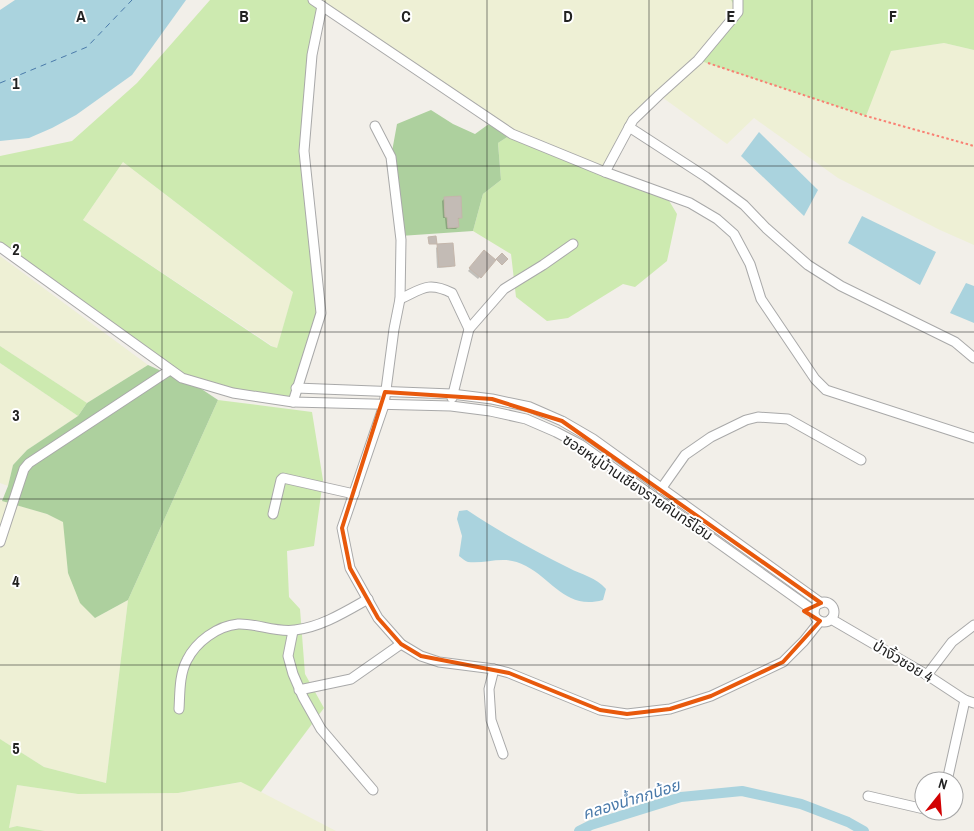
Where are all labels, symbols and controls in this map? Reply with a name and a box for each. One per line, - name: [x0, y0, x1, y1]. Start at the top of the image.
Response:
- text: A: [76, 5, 86, 27]
- text: B: [239, 5, 249, 27]
- text: C: [401, 5, 411, 27]
- text: D: [563, 5, 573, 27]
- text: E: [727, 5, 736, 27]
- text: F: [889, 5, 897, 27]
- text: 1: [12, 72, 20, 94]
- text: 2: [12, 238, 20, 260]
- text: 3: [12, 404, 20, 426]
- street label: ซอยหมู่บ้านเชียงรายคันทรีโฮม: [559, 429, 717, 545]
- text: 4: [12, 570, 20, 592]
- street label: ป่างิ้วซอย 4: [869, 635, 937, 687]
- text: 5: [12, 737, 20, 759]
- north arrow: [914, 771, 964, 821]
- water label: คลองน้ำกกน้อย: [580, 773, 684, 824]
- text: N: [936, 774, 949, 793]

